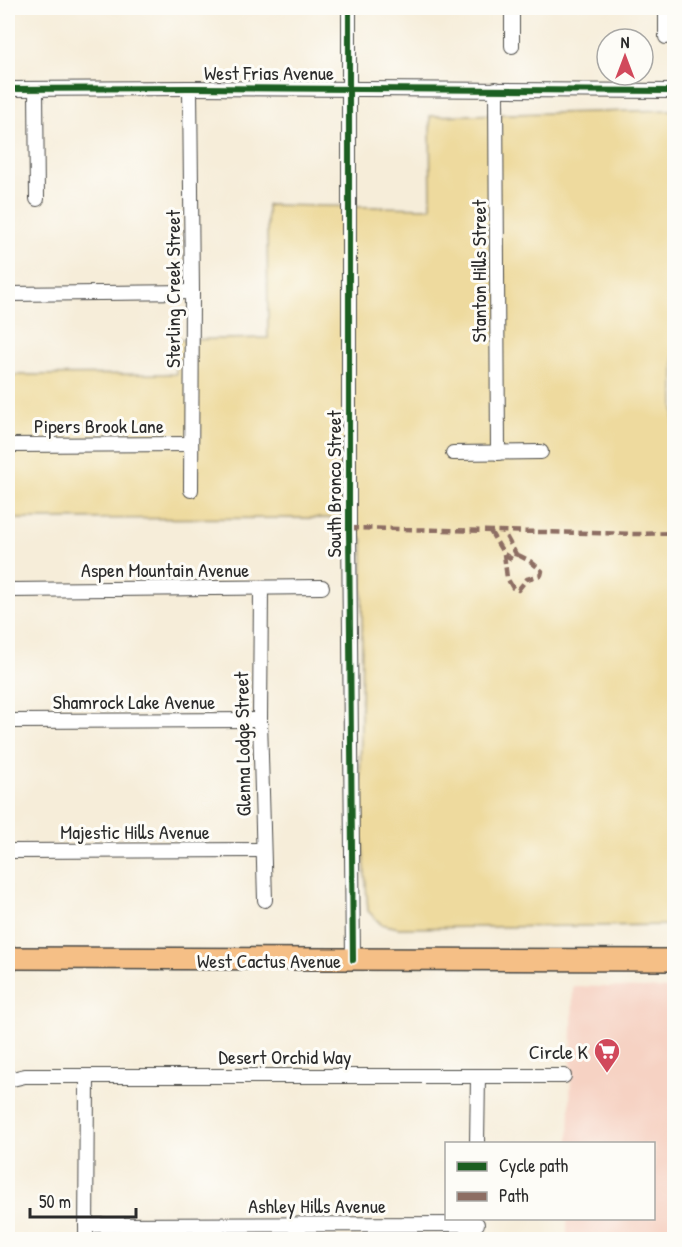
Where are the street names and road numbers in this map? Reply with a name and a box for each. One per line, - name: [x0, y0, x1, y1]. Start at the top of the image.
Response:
- street label: West Frias Avenue: [204, 59, 334, 86]
- street label: Stanton Hills Street: [465, 198, 492, 342]
- street label: Sterling Creek Street: [159, 209, 186, 368]
- street label: South Bronco Street: [320, 409, 347, 558]
- street label: Pipers Brook Lane: [34, 412, 164, 439]
- street label: Aspen Mountain Avenue: [81, 556, 249, 583]
- street label: Glenna Lodge Street: [227, 670, 257, 817]
- street label: Shamrock Lake Avenue: [53, 688, 215, 715]
- street label: Majestic Hills Avenue: [60, 818, 210, 845]
- street label: West Cactus Avenue: [197, 947, 341, 974]
- street label: Desert Orchid Way: [219, 1043, 351, 1070]
- street label: Ashley Hills Avenue: [248, 1192, 386, 1219]

